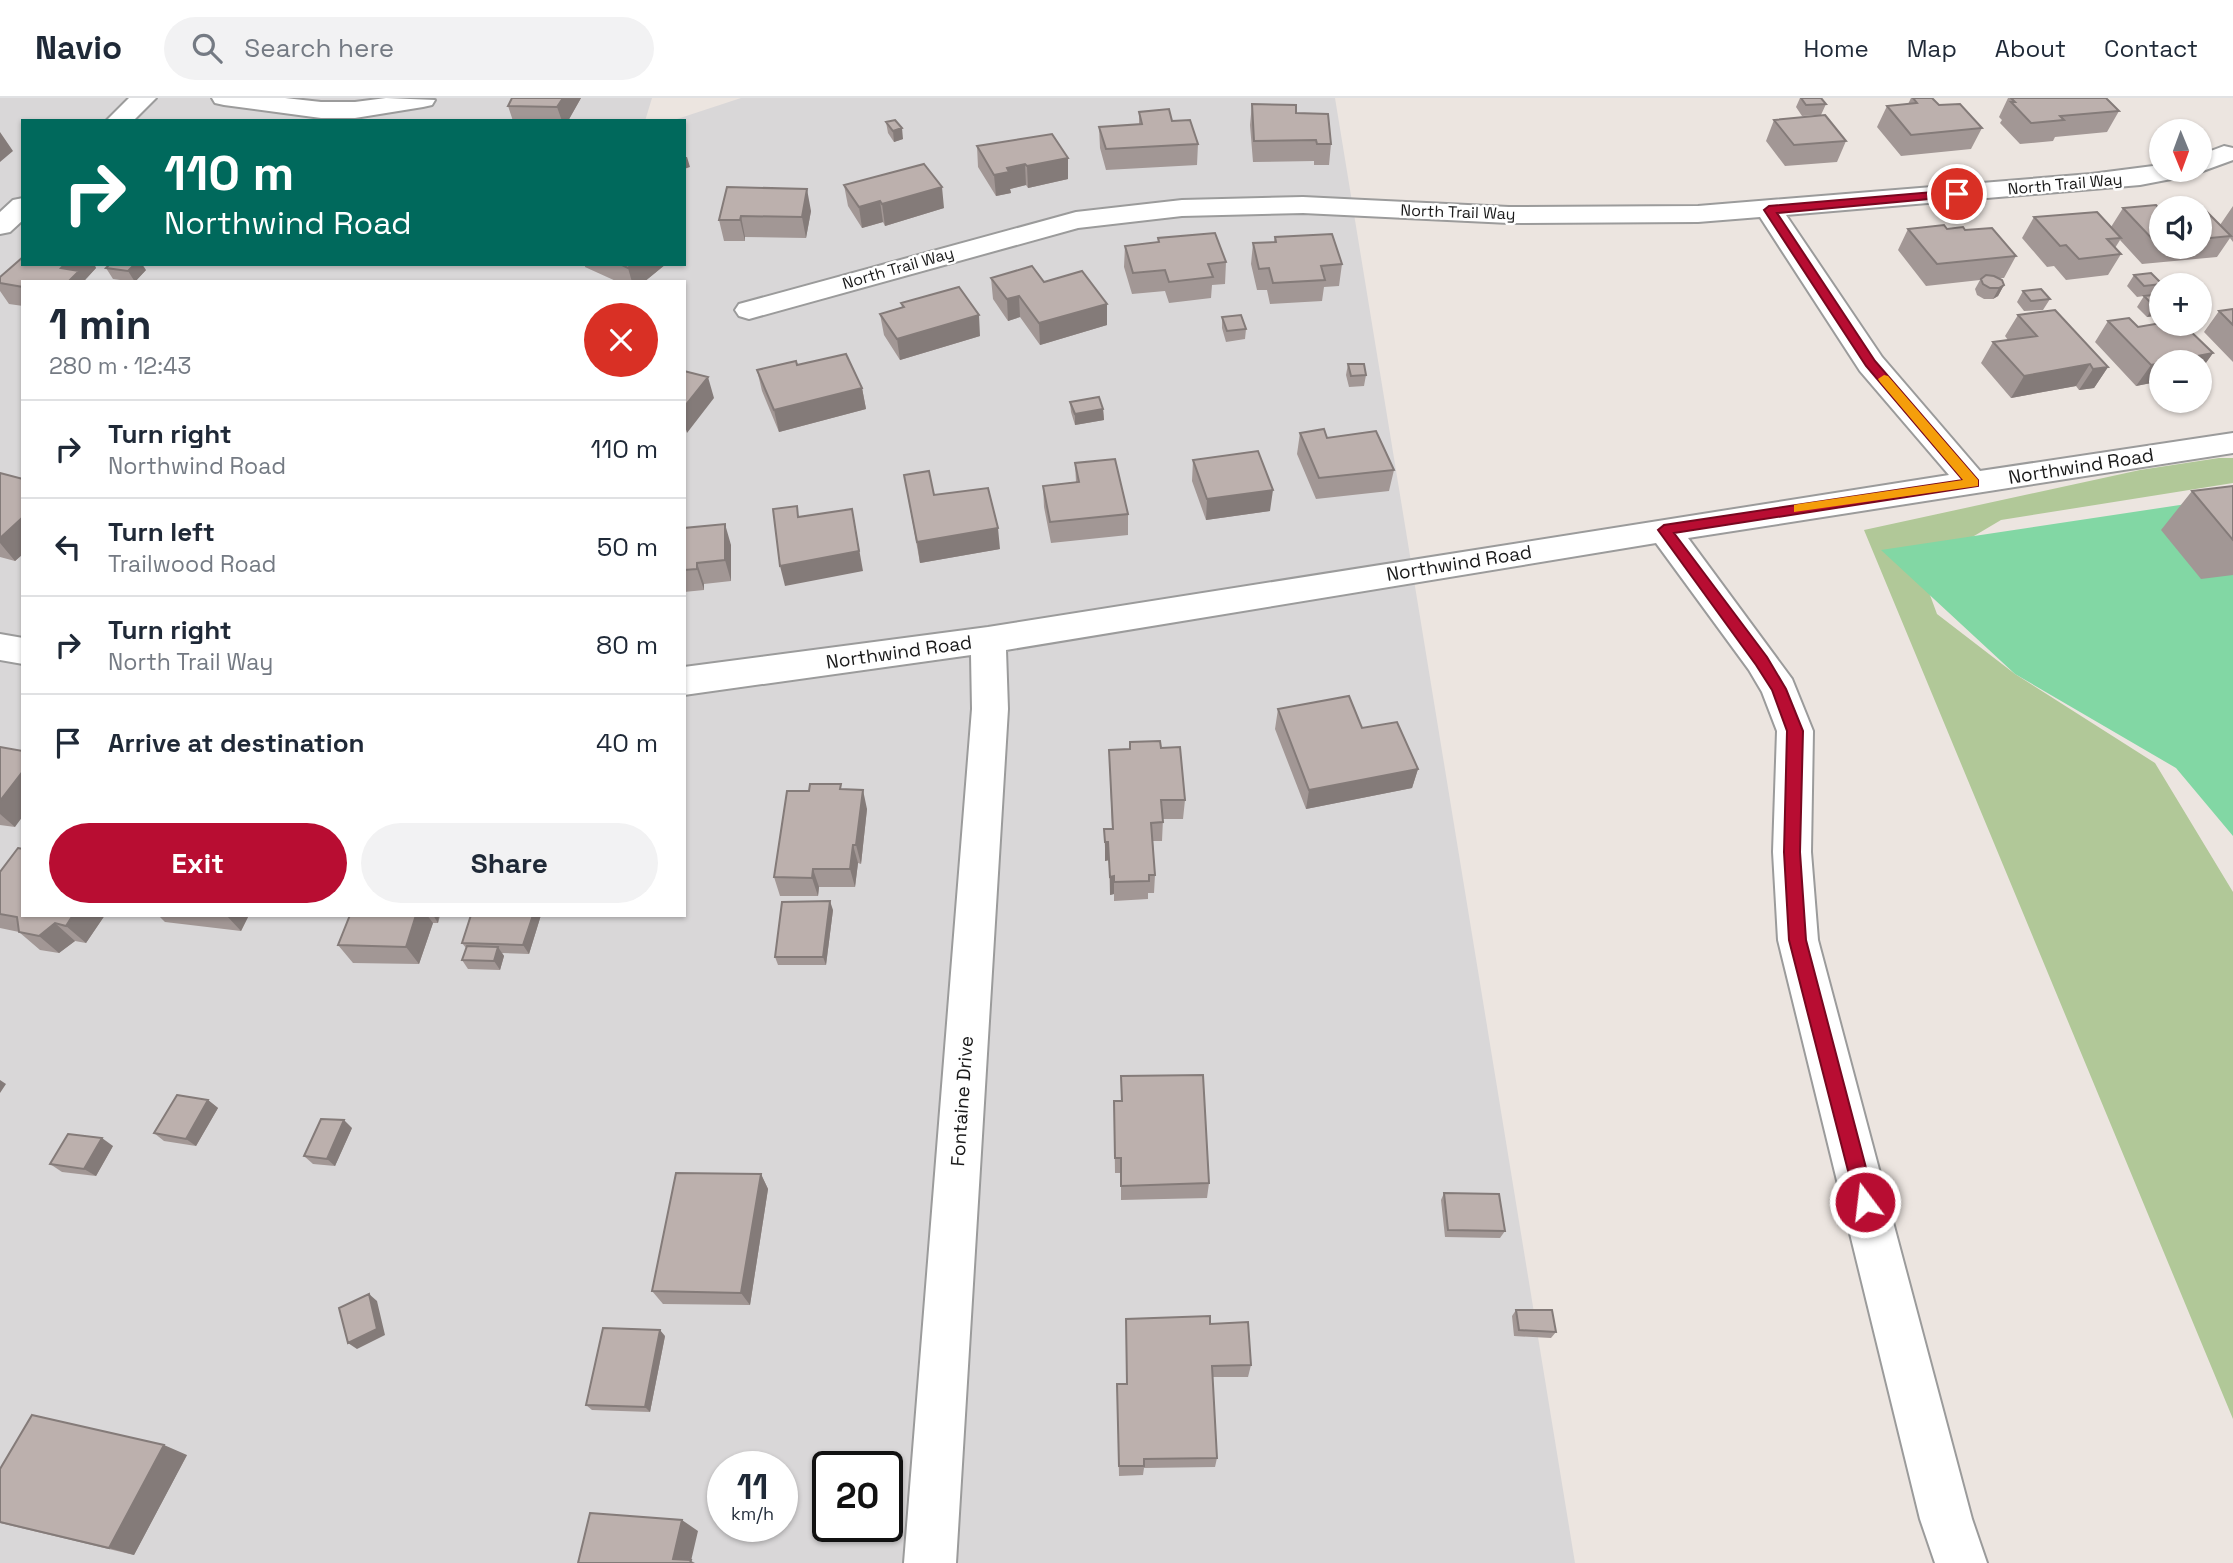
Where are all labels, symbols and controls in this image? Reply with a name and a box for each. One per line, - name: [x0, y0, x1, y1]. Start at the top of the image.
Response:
- search box: [164, 17, 654, 80]
- text: Navio: [35, 27, 122, 69]
- icon: search: [188, 29, 226, 67]
- text: Search here: [244, 31, 394, 65]
- text: Home: [1803, 33, 1869, 64]
- text: Map: [1907, 33, 1957, 64]
- text: About: [1995, 33, 2066, 64]
- text: Contact: [2104, 33, 2198, 64]
- north arrow: [2149, 119, 2212, 182]
- map controls: [2149, 119, 2212, 413]
- text: 110 m: [164, 142, 294, 204]
- icon: right: [49, 147, 140, 238]
- pin: [1927, 164, 1987, 224]
- street label: North Trail Way: [2007, 169, 2123, 199]
- icon: arrive: [1938, 175, 1976, 213]
- button: sound: [2149, 196, 2212, 259]
- street label: North Trail Way: [1400, 199, 1516, 225]
- text: Northwind Road: [164, 203, 412, 243]
- street label: North Trail Way: [840, 242, 956, 294]
- button: +: [2149, 273, 2212, 336]
- text: 1 min: [49, 298, 152, 351]
- button: close: [584, 303, 658, 377]
- button: −: [2149, 350, 2212, 413]
- text: 280 m · 12:43: [49, 351, 191, 381]
- text: Turn right: [108, 417, 232, 451]
- icon: right: [49, 430, 87, 468]
- text: 110 m: [591, 432, 658, 466]
- street label: Northwind Road: [2006, 442, 2156, 490]
- text: Northwind Road: [108, 451, 286, 481]
- text: Turn left: [108, 515, 215, 549]
- icon: left: [49, 528, 87, 566]
- text: 50 m: [597, 530, 658, 564]
- street label: Northwind Road: [1384, 539, 1534, 587]
- text: Trailwood Road: [108, 549, 276, 579]
- text: Turn right: [108, 613, 232, 647]
- icon: right: [49, 626, 87, 664]
- text: 80 m: [596, 628, 658, 662]
- street label: Northwind Road: [824, 629, 974, 675]
- text: North Trail Way: [108, 647, 273, 677]
- icon: arrive: [49, 724, 87, 762]
- text: Arrive at destination: [108, 726, 365, 760]
- text: 40 m: [596, 726, 658, 760]
- button: Exit: [49, 823, 347, 903]
- button: Share: [361, 823, 658, 903]
- street label: Fontaine Drive: [945, 1035, 979, 1167]
- position arrow: [1828, 1165, 1902, 1239]
- speed limit sign: 20: [812, 1451, 903, 1542]
- text: 11: [737, 1465, 768, 1509]
- text: km/h: [731, 1502, 774, 1525]

